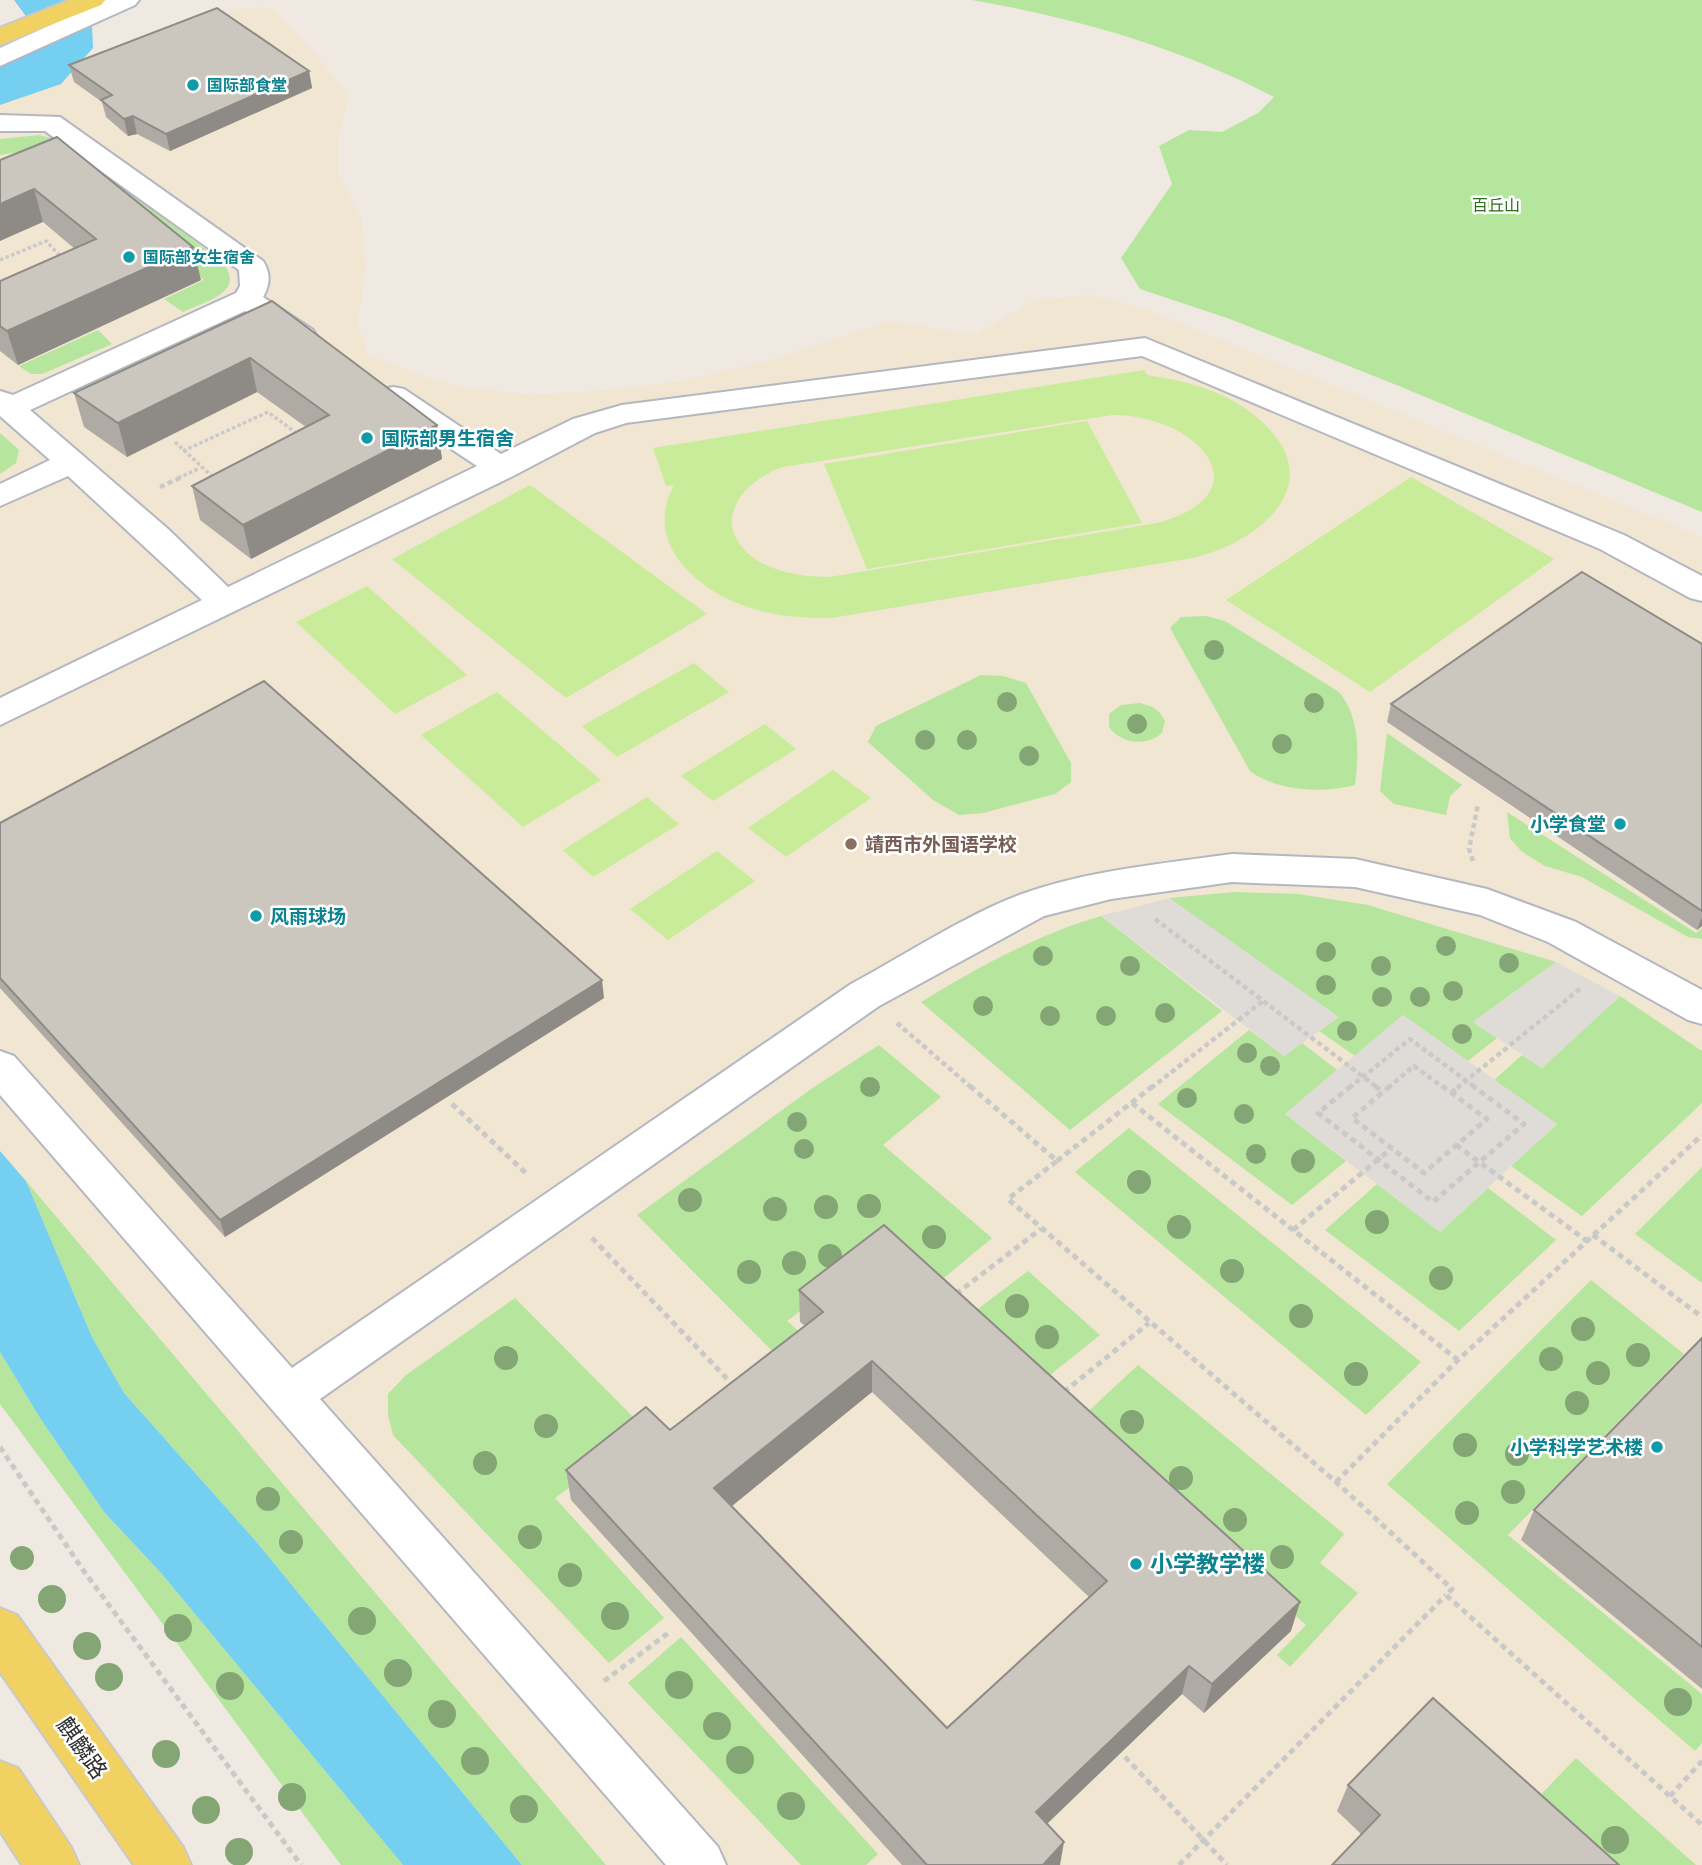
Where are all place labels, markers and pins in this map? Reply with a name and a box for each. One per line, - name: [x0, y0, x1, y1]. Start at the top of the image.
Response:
- place label: 国际部食堂: [207, 75, 287, 95]
- marker: 国际部食堂: [185, 77, 201, 93]
- place label: 国际部女生宿舍: [143, 247, 255, 267]
- marker: 国际部女生宿舍: [121, 249, 137, 265]
- place label: 国际部男生宿舍: [381, 426, 514, 450]
- marker: 国际部男生宿舍: [359, 430, 375, 446]
- place label: 小学食堂: [1530, 812, 1606, 836]
- marker: 小学食堂: [1612, 816, 1628, 832]
- place label: 靖西市外国语学校: [865, 832, 1017, 856]
- marker: 靖西市外国语学校: [843, 836, 859, 852]
- place label: 风雨球场: [270, 904, 346, 928]
- marker: 风雨球场: [248, 908, 264, 924]
- place label: 小学科学艺术楼: [1510, 1435, 1643, 1459]
- marker: 小学科学艺术楼: [1649, 1439, 1665, 1455]
- place label: 小学教学楼: [1150, 1549, 1265, 1578]
- marker: 小学教学楼: [1128, 1556, 1144, 1572]

